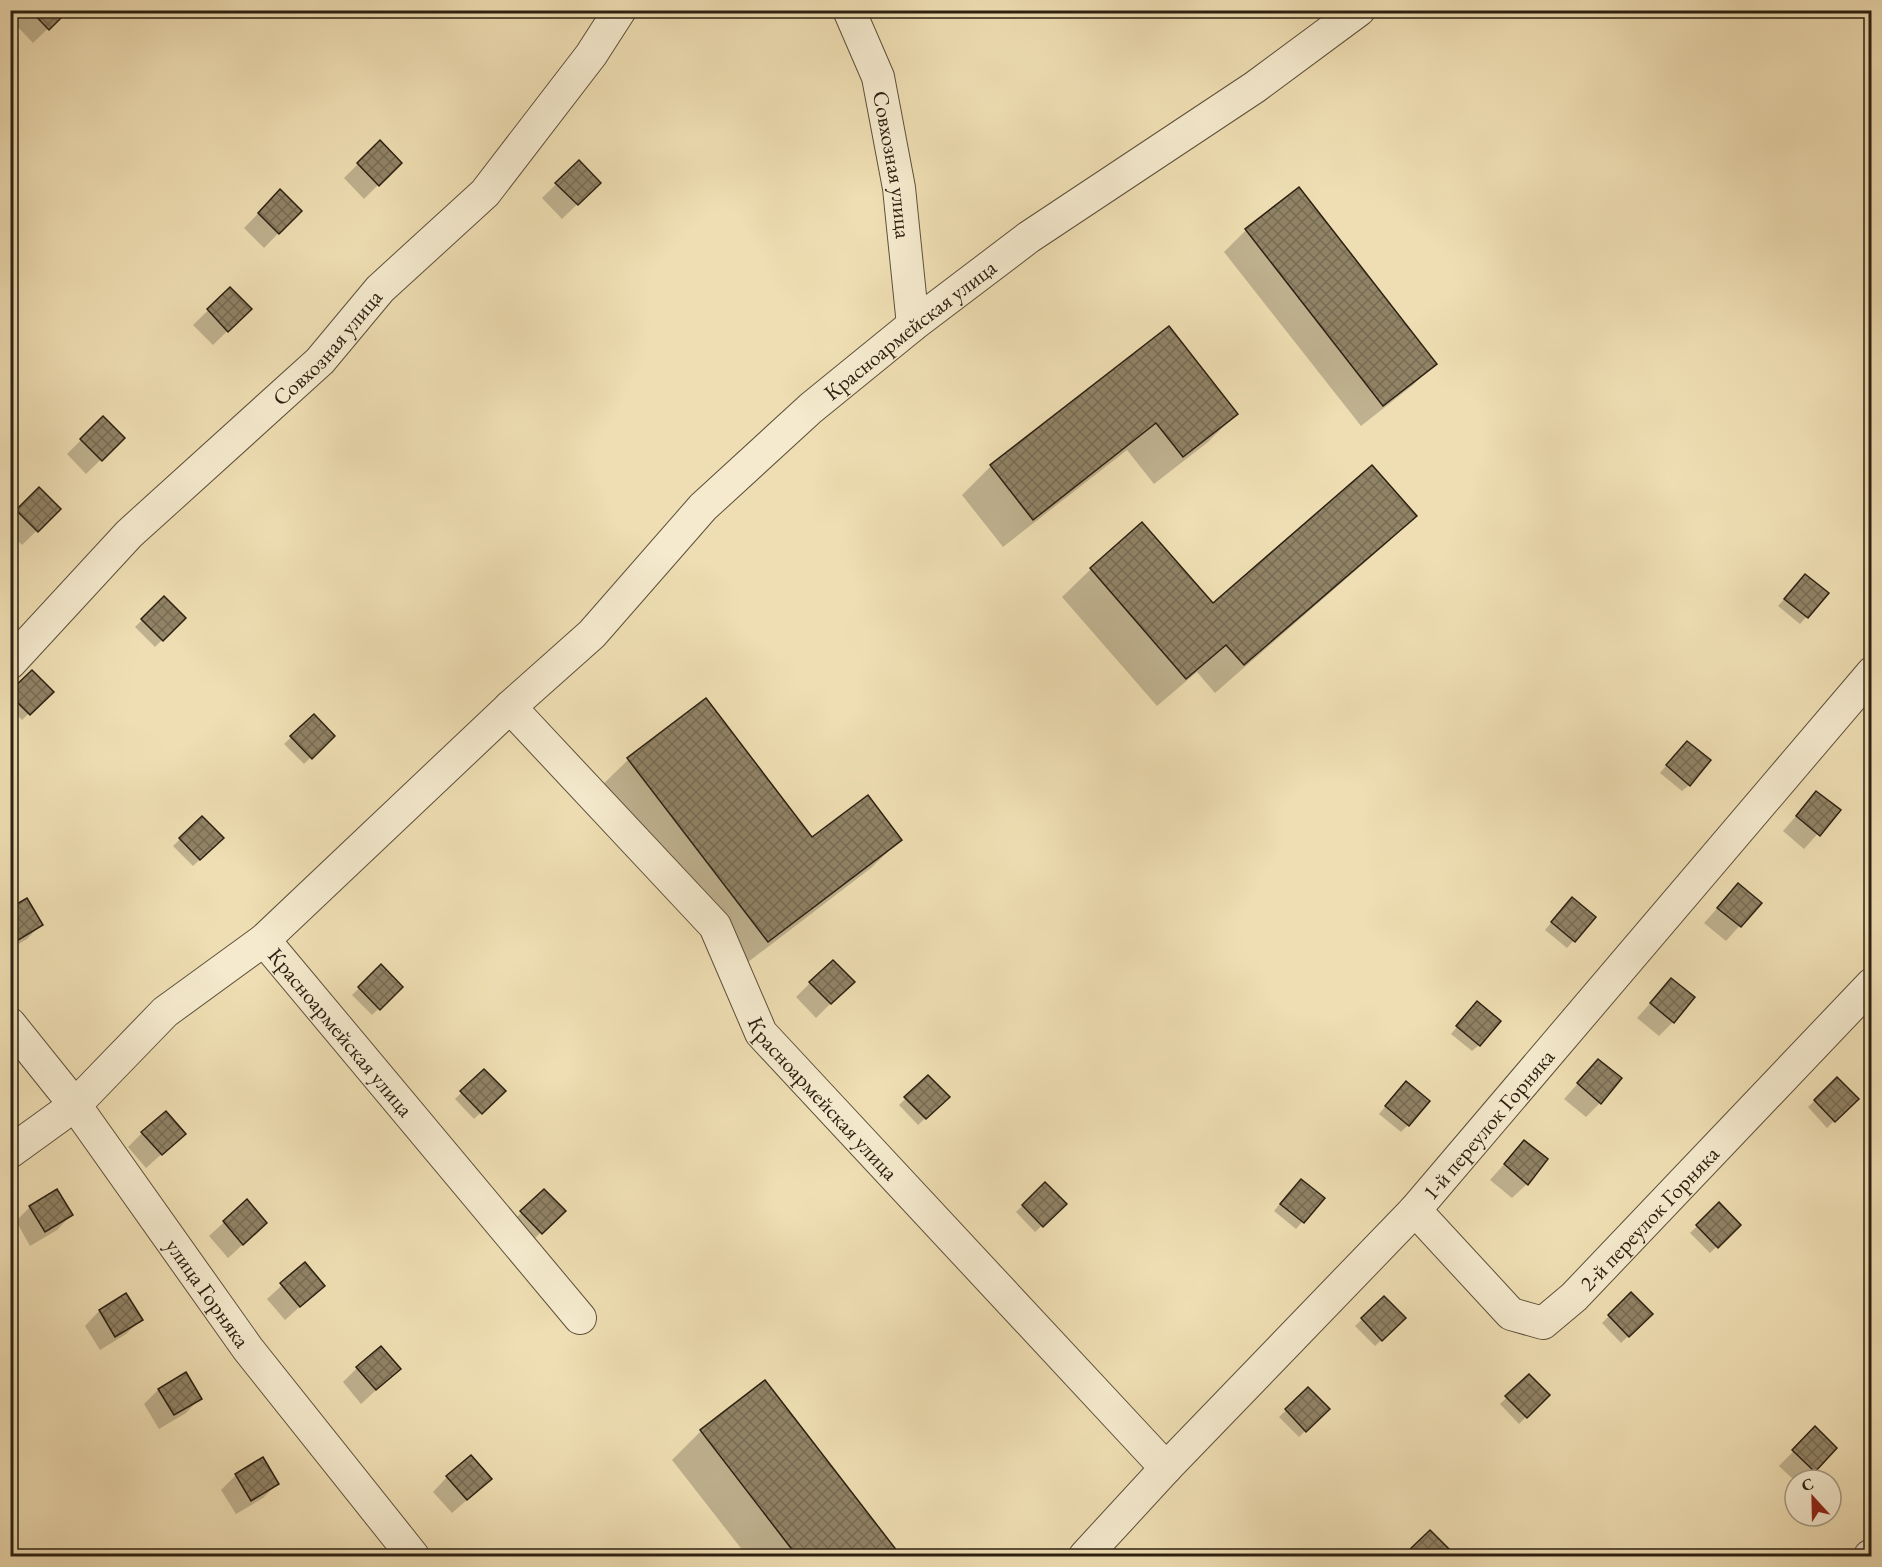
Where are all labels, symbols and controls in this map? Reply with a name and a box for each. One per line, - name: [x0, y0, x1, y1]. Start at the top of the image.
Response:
- street label: Совхозная улица: [866, 88, 919, 240]
- street label: Красноармейская улица: [817, 252, 1002, 407]
- street label: Совхозная улица: [266, 283, 389, 412]
- street label: Красноармейская улица: [262, 941, 420, 1123]
- street label: Красноармейская улица: [741, 1012, 905, 1186]
- street label: 1-й переулок Горняка: [1416, 1042, 1561, 1206]
- street label: 2-й переулок Горняка: [1573, 1139, 1725, 1297]
- street label: улица Горняка: [159, 1232, 257, 1353]
- north arrow: [1783, 1468, 1843, 1528]
- text: С: [1798, 1473, 1817, 1496]

